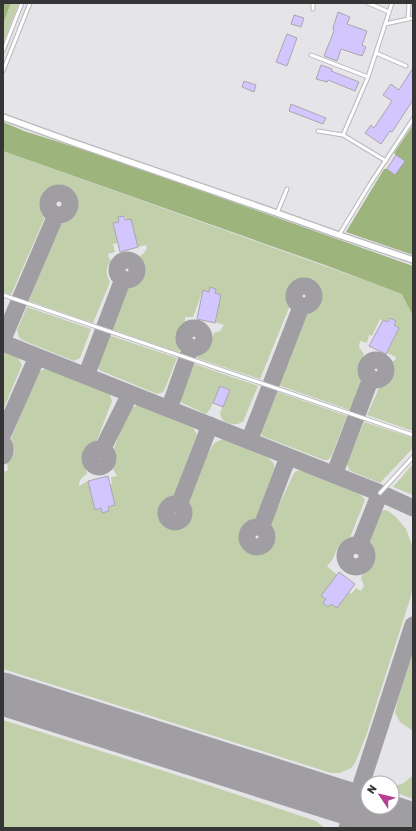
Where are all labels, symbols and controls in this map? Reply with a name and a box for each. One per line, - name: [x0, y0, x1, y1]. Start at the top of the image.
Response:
- north arrow: [360, 775, 400, 815]
- text: N: [365, 783, 380, 797]

